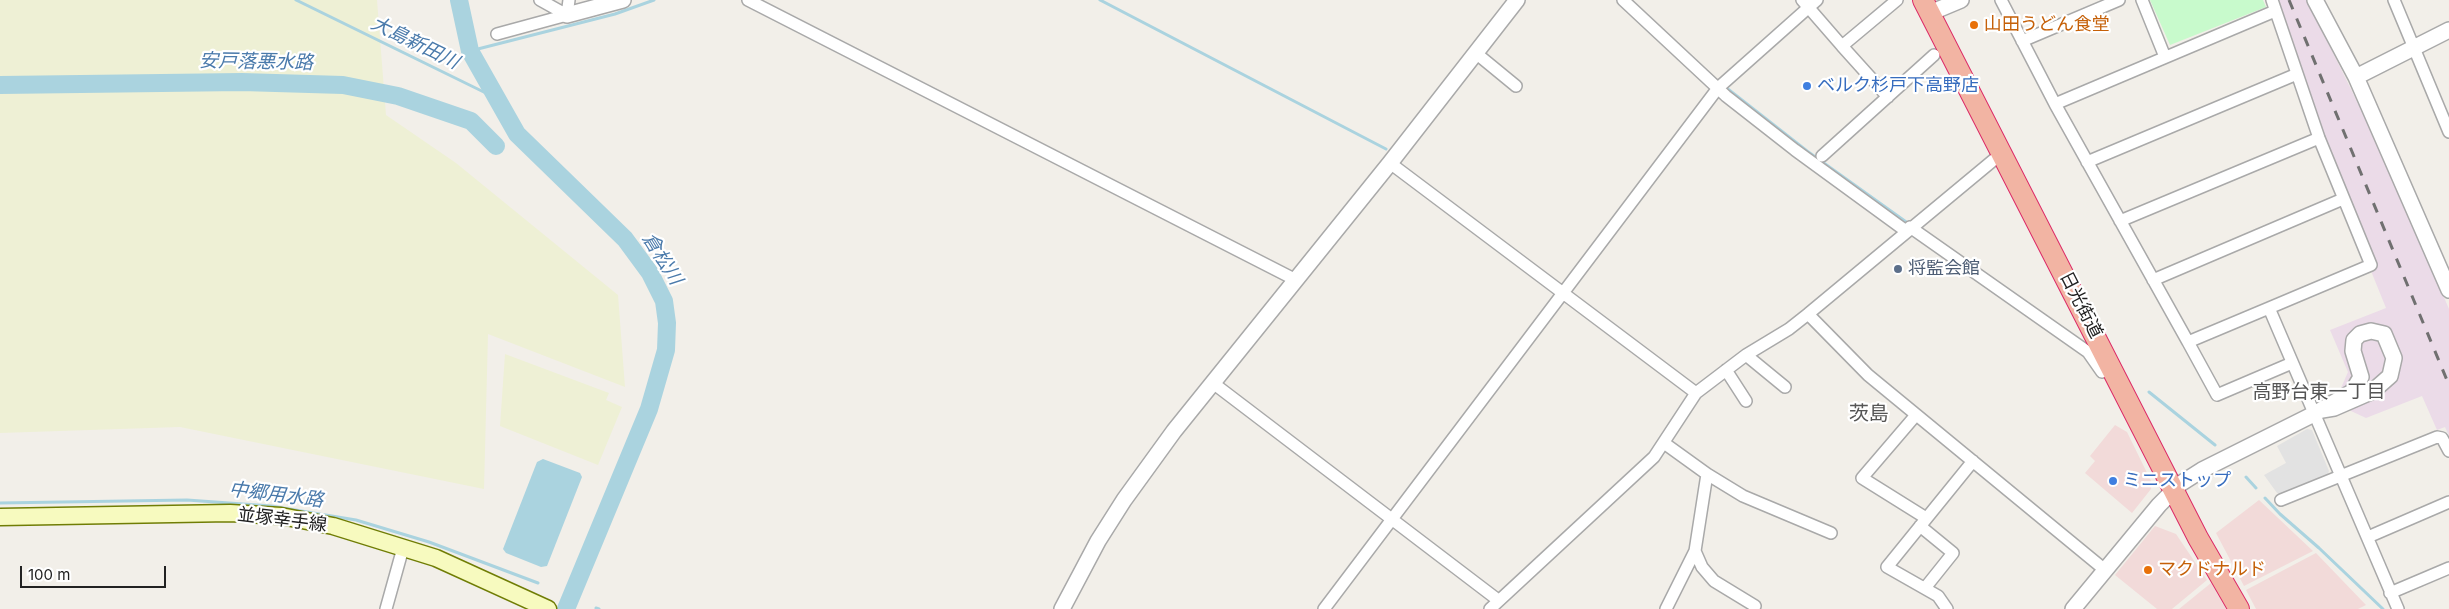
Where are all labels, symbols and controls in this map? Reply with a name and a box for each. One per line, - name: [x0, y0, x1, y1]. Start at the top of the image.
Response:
- water label: 大島新田川: [367, 12, 463, 74]
- place label: 山田うどん食堂: [1984, 14, 2110, 36]
- marker: 山田うどん食堂: [1968, 19, 1980, 31]
- water label: 安戸落悪水路: [199, 50, 313, 74]
- place label: ベルク杉戸下高野店: [1817, 75, 1979, 97]
- marker: ベルク杉戸下高野店: [1801, 80, 1813, 92]
- water label: 倉松川: [637, 229, 687, 289]
- place label: 将監会館: [1908, 258, 1980, 280]
- marker: 将監会館: [1892, 263, 1904, 275]
- street label: 日光街道: [2055, 268, 2107, 342]
- district label: 高野台東一丁目: [2253, 381, 2385, 403]
- district label: 茨島: [1849, 402, 1889, 426]
- place label: ミニストップ: [2123, 470, 2231, 492]
- marker: ミニストップ: [2107, 475, 2119, 487]
- water label: 中郷用水路: [227, 478, 325, 512]
- street label: 並塚幸手線: [236, 504, 328, 536]
- scale bar: [22, 556, 169, 588]
- place label: マクドナルド: [2158, 559, 2266, 581]
- marker: マクドナルド: [2142, 564, 2154, 576]
- text: 100 m: [28, 565, 70, 584]

